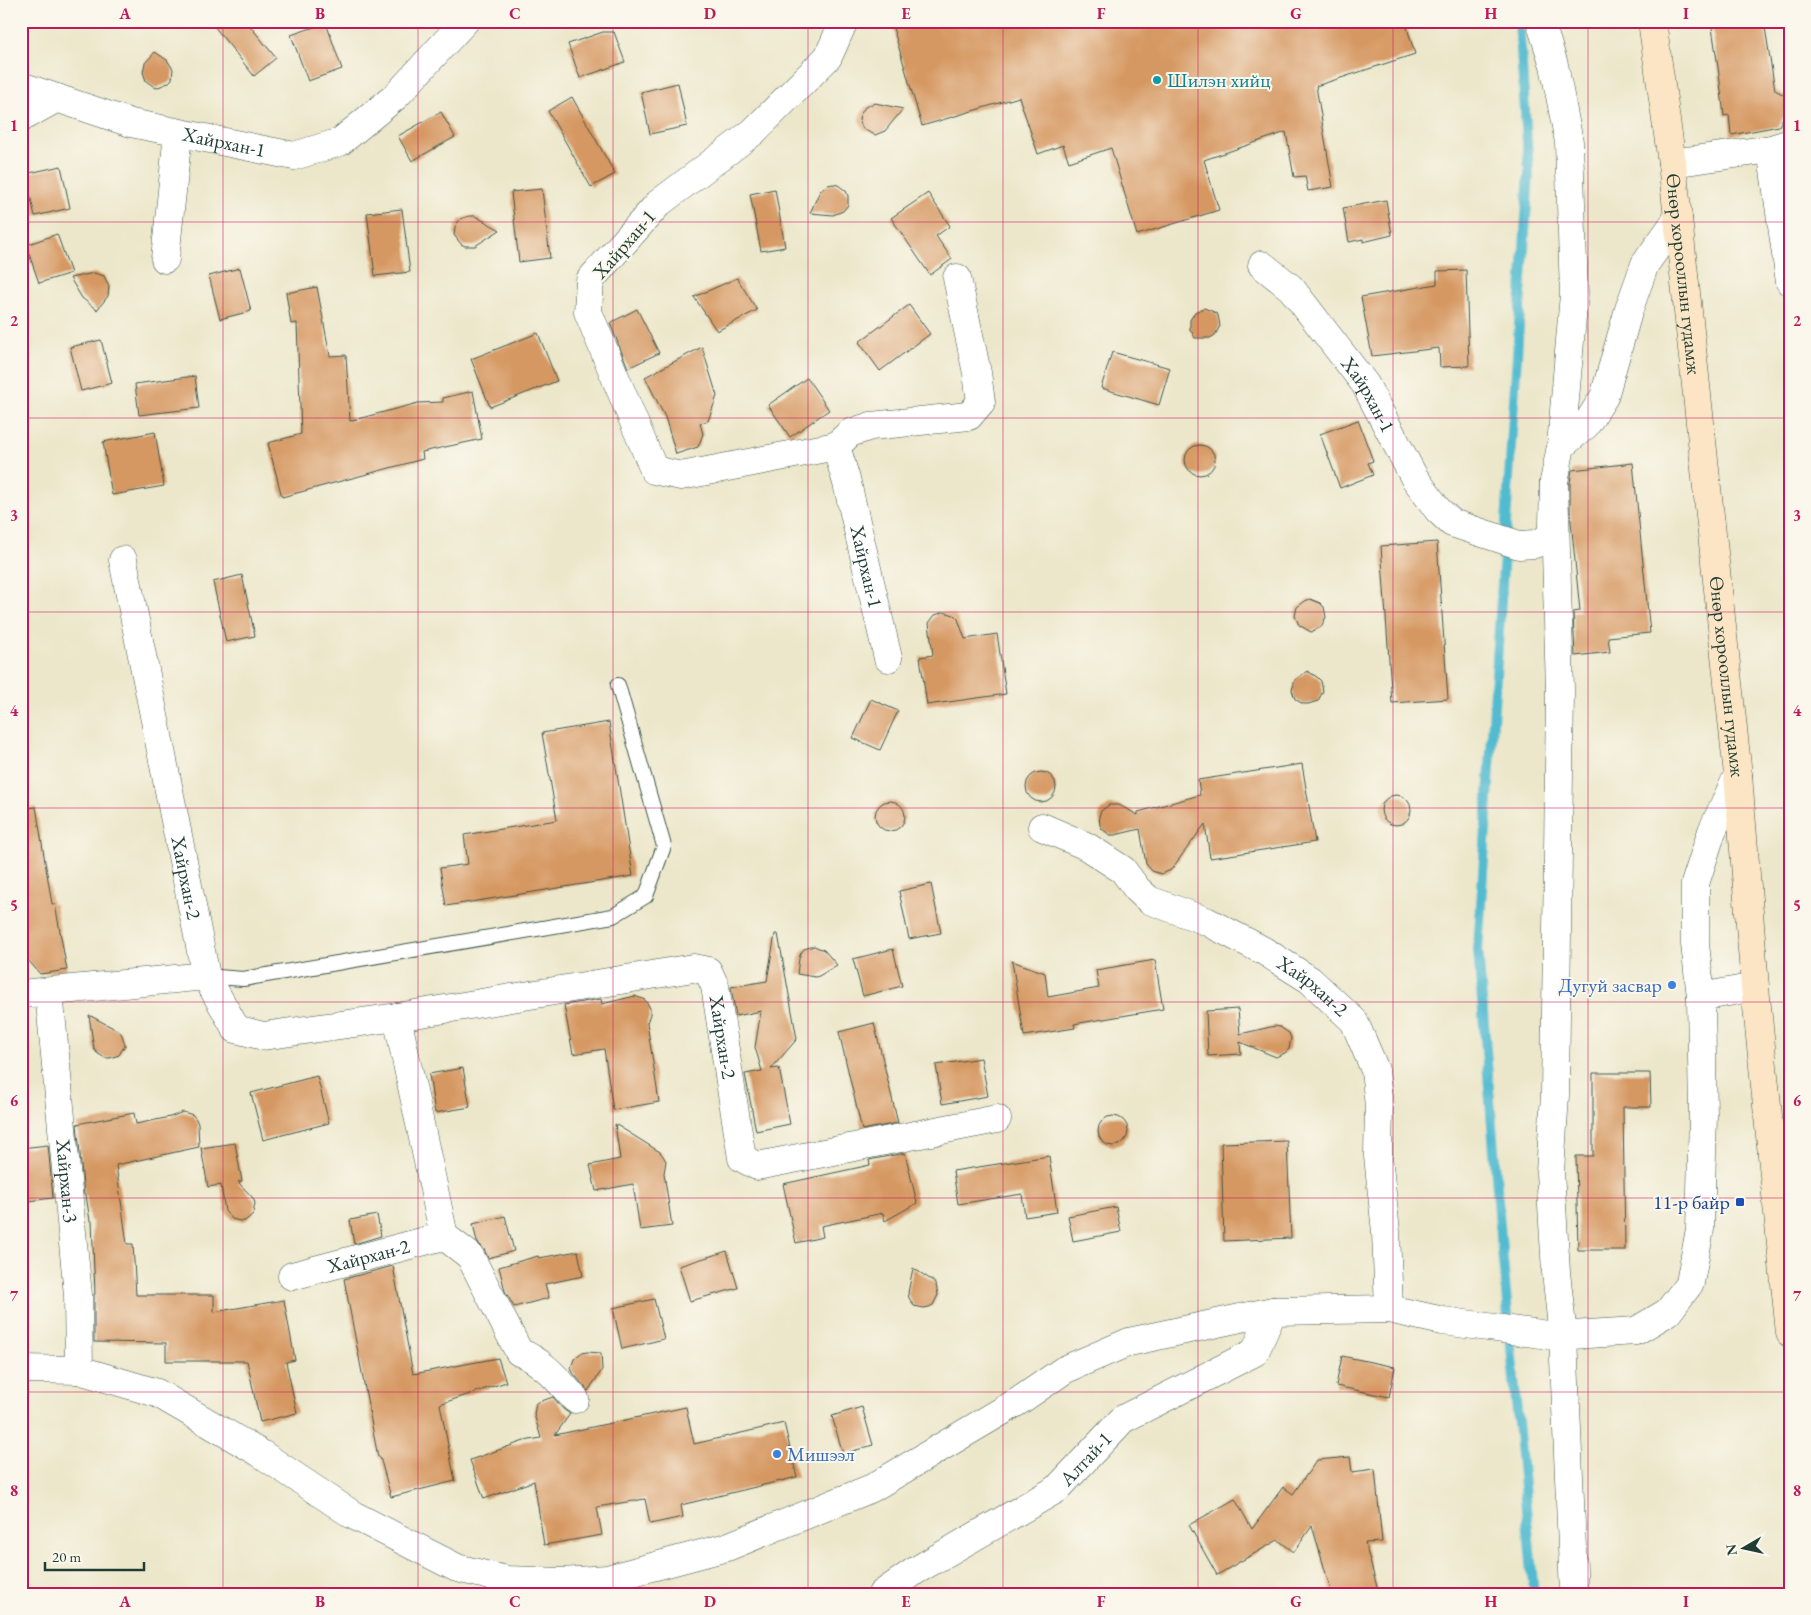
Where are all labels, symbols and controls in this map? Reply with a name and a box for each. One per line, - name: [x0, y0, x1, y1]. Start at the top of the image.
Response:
- text: A: [118, 3, 131, 24]
- text: B: [315, 3, 325, 24]
- text: C: [509, 3, 521, 24]
- text: D: [704, 3, 716, 24]
- text: E: [901, 3, 911, 24]
- text: F: [1097, 3, 1106, 24]
- text: G: [1290, 3, 1302, 24]
- text: H: [1485, 3, 1498, 24]
- text: I: [1683, 3, 1689, 24]
- place label: Шилэн хийц: [1167, 67, 1271, 93]
- marker: Шилэн хийц: [1151, 74, 1163, 86]
- text: 1: [10, 115, 18, 136]
- text: 1: [1793, 115, 1801, 136]
- street label: Хайрхан-1: [179, 121, 268, 163]
- street label: Өнөр хорооллын гудамж: [1660, 172, 1708, 376]
- street label: Хайрхан-1: [586, 204, 661, 285]
- text: 2: [10, 310, 19, 331]
- text: 2: [1793, 310, 1802, 331]
- street label: Хайрхан-1: [1335, 350, 1401, 437]
- text: 3: [10, 505, 18, 526]
- text: 3: [1793, 505, 1801, 526]
- street label: Хайрхан-1: [844, 522, 889, 611]
- street label: Өнөр хорооллын гудамж: [1704, 575, 1751, 779]
- text: 4: [10, 700, 19, 721]
- text: 4: [1793, 700, 1802, 721]
- street label: Хайрхан-2: [165, 833, 207, 922]
- text: 5: [10, 895, 18, 916]
- text: 5: [1793, 895, 1801, 916]
- street label: Хайрхан-2: [1271, 949, 1354, 1022]
- place label: Дугуй засвар: [1558, 972, 1662, 998]
- marker: Дугуй засвар: [1666, 979, 1678, 991]
- street label: Хайрхан-2: [704, 993, 742, 1081]
- text: 6: [10, 1090, 19, 1111]
- text: 6: [1793, 1090, 1802, 1111]
- street label: Хайрхан-3: [50, 1137, 84, 1224]
- place label: 11-р байр: [1653, 1189, 1730, 1215]
- marker: 11-р байр: [1734, 1196, 1746, 1208]
- street label: Хайрхан-2: [323, 1233, 413, 1279]
- text: 7: [10, 1285, 19, 1306]
- text: 7: [1793, 1285, 1802, 1306]
- street label: Алтай-1: [1053, 1426, 1118, 1492]
- place label: Мишээл: [787, 1441, 855, 1467]
- marker: Мишээл: [771, 1448, 783, 1460]
- text: 8: [10, 1480, 18, 1501]
- text: 8: [1793, 1480, 1801, 1501]
- north arrow: [1718, 1522, 1768, 1572]
- scale bar: [45, 1540, 144, 1572]
- text: N: [1721, 1542, 1741, 1557]
- text: 20 m: [52, 1547, 81, 1566]
- text: A: [118, 1591, 131, 1612]
- text: B: [315, 1591, 325, 1612]
- text: C: [509, 1591, 521, 1612]
- text: D: [704, 1591, 716, 1612]
- text: E: [901, 1591, 911, 1612]
- text: F: [1097, 1591, 1106, 1612]
- text: G: [1290, 1591, 1302, 1612]
- text: H: [1485, 1591, 1498, 1612]
- text: I: [1683, 1591, 1689, 1612]

